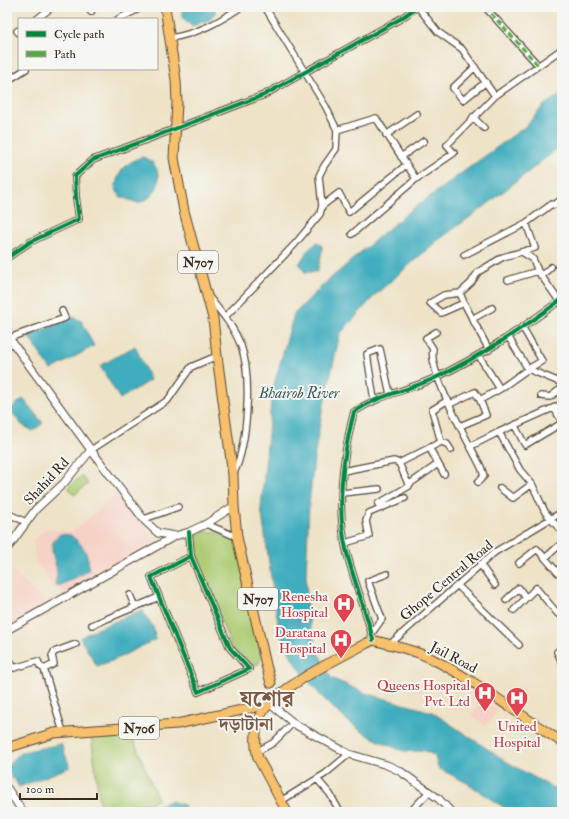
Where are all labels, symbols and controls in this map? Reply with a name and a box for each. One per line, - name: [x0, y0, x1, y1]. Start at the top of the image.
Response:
- legend: [18, 18, 158, 70]
- text: Cycle path: [54, 27, 105, 42]
- text: Path: [54, 47, 77, 62]
- road number: N707: [178, 251, 218, 273]
- water label: Bhairob River: [258, 384, 341, 403]
- street label: Shahid Rd: [20, 454, 73, 509]
- street label: Ghope Central Road: [396, 536, 497, 625]
- road number: N707: [238, 588, 278, 610]
- place label: Renesha Hospital: [281, 588, 328, 622]
- hospital icon: Renesha Hospital: [331, 591, 357, 624]
- place label: Daratana Hospital: [275, 624, 326, 658]
- hospital icon: Daratana Hospital: [328, 627, 354, 660]
- street label: Jail Road: [427, 638, 480, 677]
- place label: Queens Hospital Pvt. Ltd: [377, 677, 470, 710]
- hospital icon: Queens Hospital Pvt. Ltd: [472, 680, 498, 713]
- district label: যশোর: [239, 685, 295, 713]
- hospital icon: United Hospital: [504, 685, 530, 718]
- district label: দড়াটানা: [218, 713, 273, 736]
- road number: N706: [119, 717, 159, 739]
- place label: United Hospital: [493, 718, 541, 752]
- scale bar: [20, 775, 97, 801]
- text: 100 m: [26, 782, 55, 797]

